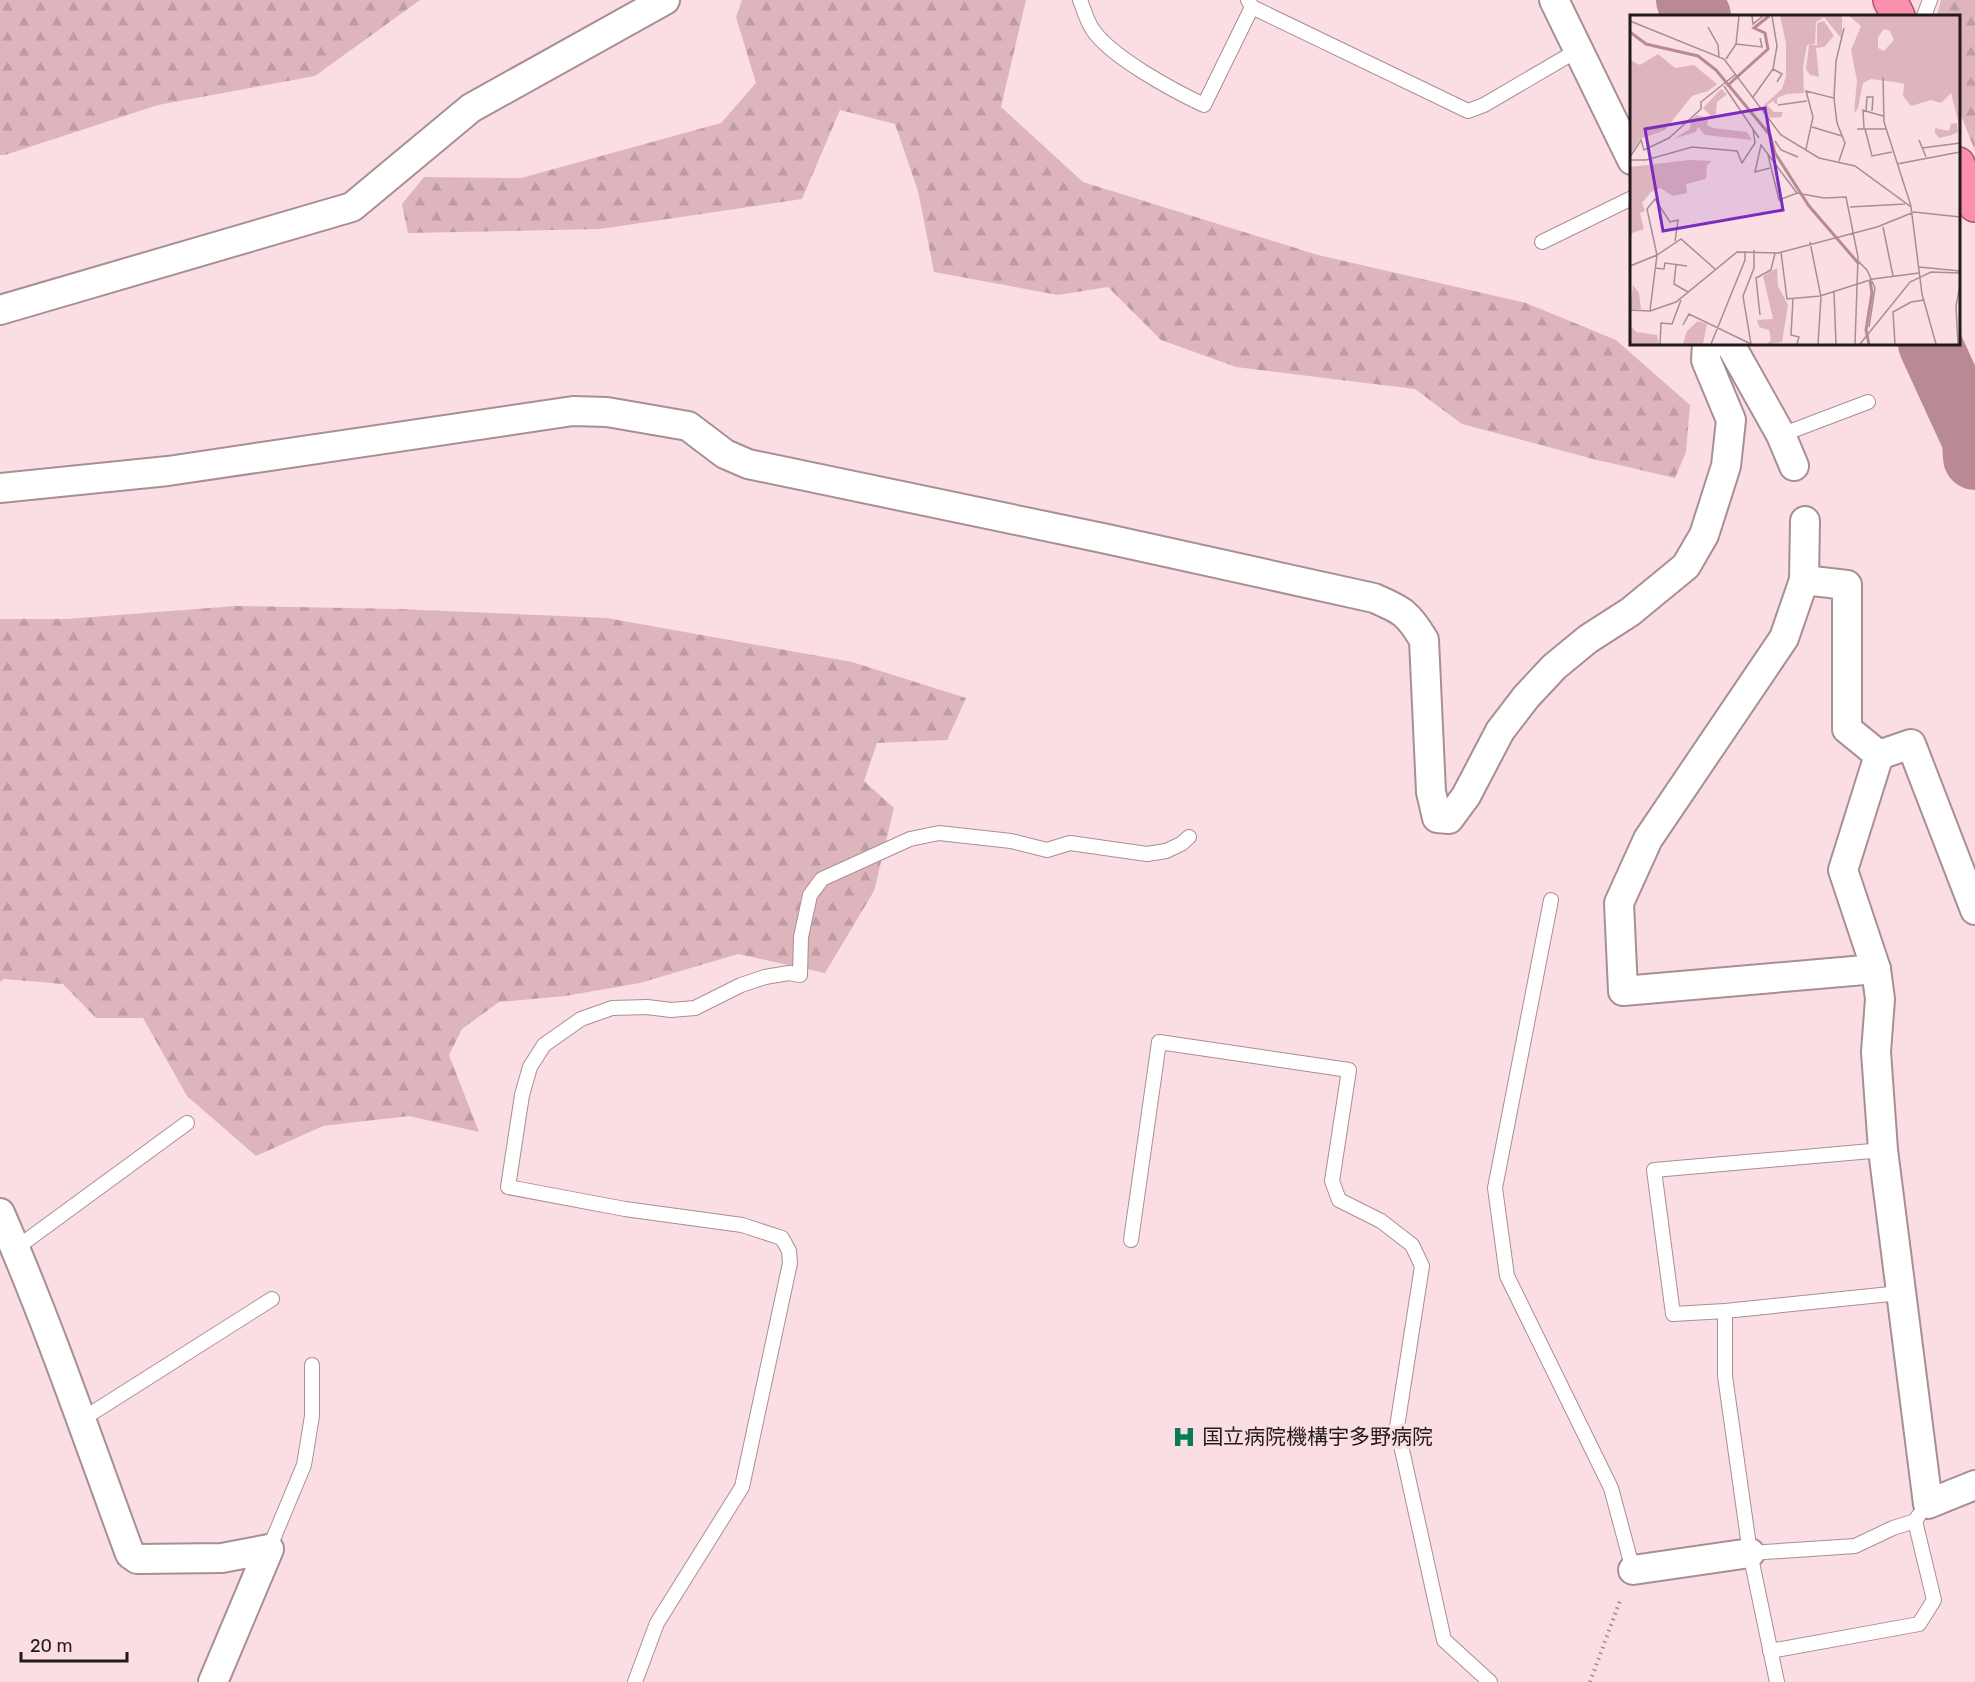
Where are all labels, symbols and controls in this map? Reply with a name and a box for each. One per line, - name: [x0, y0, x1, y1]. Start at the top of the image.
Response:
- inset map: [1630, 15, 1960, 345]
- hospital icon: 国立病院機構宇多野病院: [1171, 1424, 1197, 1450]
- place label: 国立病院機構宇多野病院: [1202, 1424, 1433, 1449]
- scale bar: [21, 1625, 128, 1663]
- text: 20 m: [30, 1635, 72, 1657]

